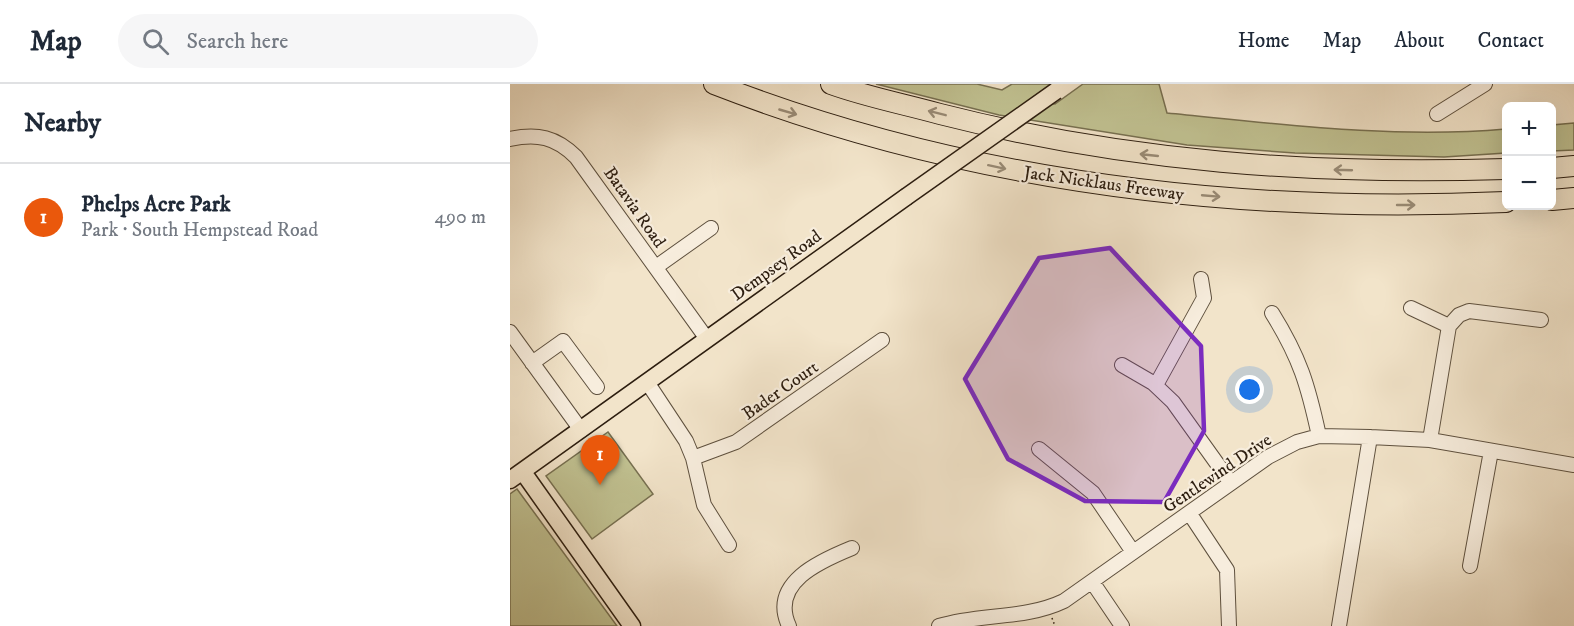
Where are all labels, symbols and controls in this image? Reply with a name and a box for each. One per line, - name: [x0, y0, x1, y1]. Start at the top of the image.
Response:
- search box: [118, 14, 538, 68]
- text: Map: [30, 24, 82, 59]
- icon: search: [139, 25, 172, 58]
- text: Search here: [187, 28, 288, 55]
- text: Home: [1238, 28, 1290, 54]
- text: Map: [1323, 28, 1361, 54]
- text: About: [1394, 28, 1445, 54]
- text: Contact: [1478, 28, 1544, 54]
- map controls: [1502, 102, 1556, 210]
- button: +: [1502, 102, 1556, 156]
- one-way arrow: [928, 106, 947, 118]
- text: Nearby: [24, 107, 101, 140]
- one-way arrow: [779, 107, 798, 118]
- one-way arrow: [1139, 149, 1159, 160]
- button: −: [1502, 156, 1556, 210]
- one-way arrow: [987, 162, 1007, 173]
- street label: Jack Nicklaus Freeway: [1020, 162, 1186, 206]
- street label: Batavia Road: [598, 163, 670, 252]
- one-way arrow: [1334, 164, 1354, 176]
- text: Phelps Acre Park: [81, 191, 231, 218]
- one-way arrow: [1201, 191, 1221, 202]
- one-way arrow: [1395, 199, 1415, 211]
- text: 1: [40, 205, 47, 230]
- text: 490 m: [434, 205, 486, 230]
- text: Park · South Hempstead Road: [81, 218, 318, 243]
- street label: Dempsey Road: [727, 226, 826, 306]
- street label: Bader Court: [738, 356, 823, 425]
- your location: [1235, 375, 1264, 404]
- street label: Gentlewind Drive: [1159, 429, 1276, 518]
- pin: 1: [580, 436, 620, 485]

